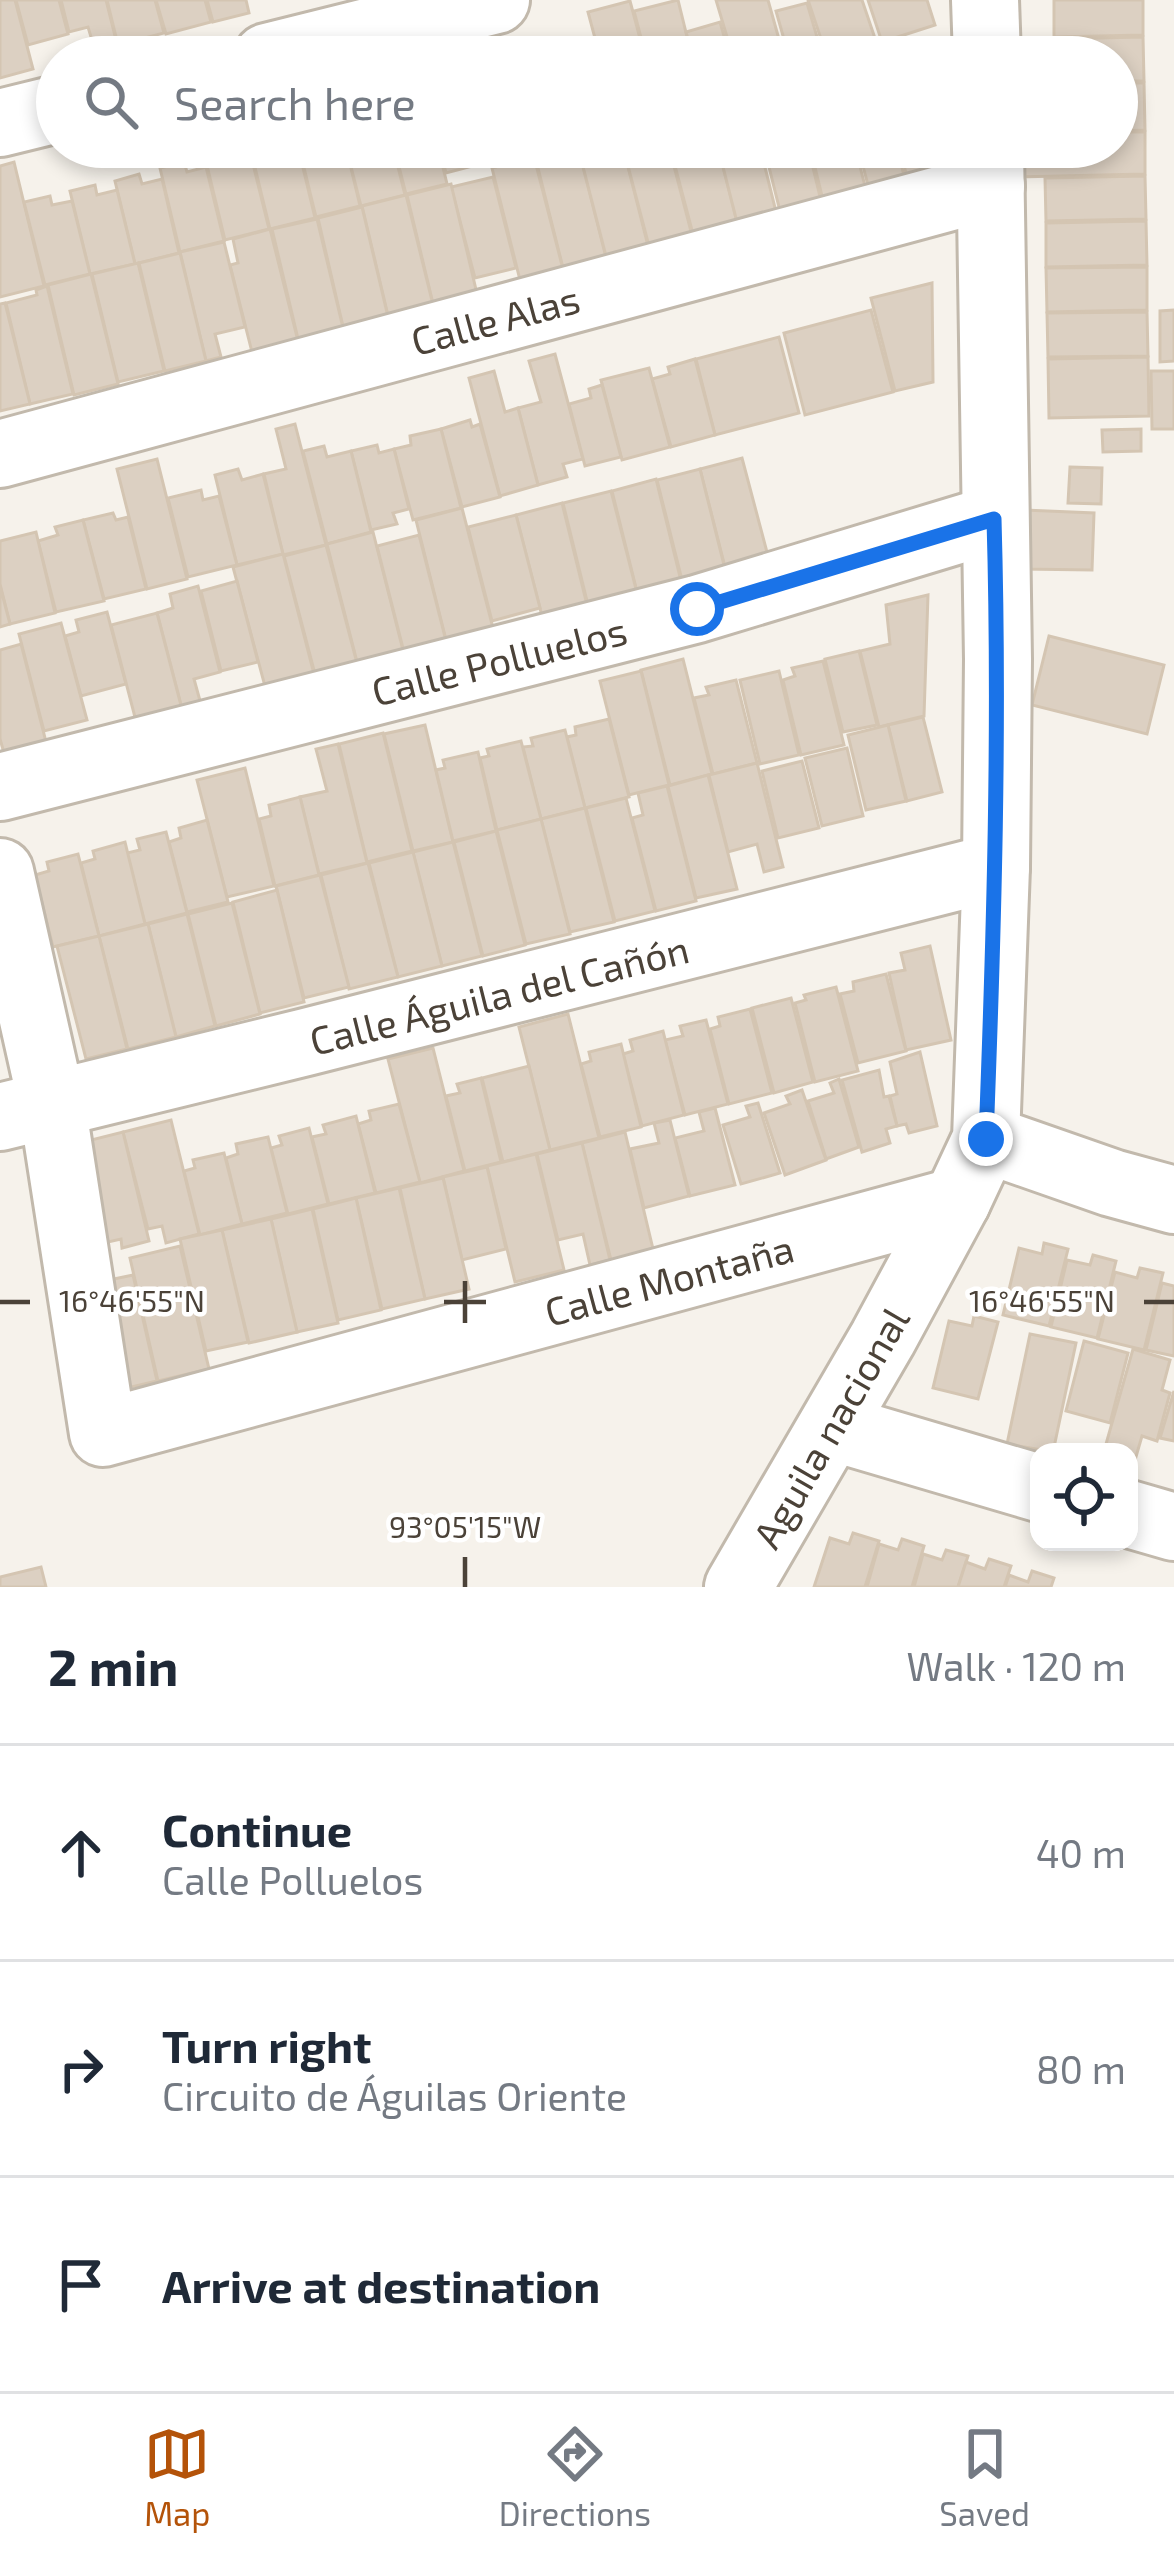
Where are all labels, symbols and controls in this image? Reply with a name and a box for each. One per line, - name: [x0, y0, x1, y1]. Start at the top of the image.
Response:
- search box: [36, 36, 1138, 168]
- icon: search: [78, 69, 144, 135]
- text: Search here: [174, 75, 416, 129]
- street label: Calle Alas: [406, 274, 584, 364]
- route start: [670, 582, 724, 636]
- street label: Calle Polluelos: [367, 606, 631, 714]
- street label: Calle Águila del Cañón: [305, 924, 693, 1064]
- route end: [959, 1112, 1013, 1166]
- street label: Calle Montaña: [539, 1223, 799, 1335]
- text: 16°46'55"N: [59, 1282, 205, 1318]
- text: 16°46'55"N: [969, 1282, 1115, 1318]
- street label: Aguila nacional: [742, 1298, 918, 1556]
- map controls: [1030, 1443, 1138, 1551]
- button: locate: [1030, 1443, 1138, 1551]
- text: 93°05'15"W: [389, 1508, 541, 1544]
- text: 2 min: [48, 1635, 178, 1696]
- text: Walk · 120 m: [907, 1642, 1126, 1689]
- text: Continue: [162, 1802, 352, 1856]
- icon: ahead: [48, 1820, 114, 1886]
- text: 40 m: [1036, 1829, 1126, 1876]
- text: Calle Polluelos: [162, 1856, 423, 1903]
- text: Turn right: [162, 2018, 371, 2072]
- icon: right: [48, 2036, 114, 2102]
- text: 80 m: [1036, 2045, 1126, 2092]
- text: Circuito de Águilas Oriente: [162, 2072, 627, 2119]
- icon: arrive: [48, 2252, 114, 2318]
- text: Arrive at destination: [162, 2258, 600, 2312]
- tab: Map: [144, 2421, 210, 2533]
- tab: Directions: [499, 2421, 651, 2533]
- tab: Saved: [939, 2421, 1030, 2533]

